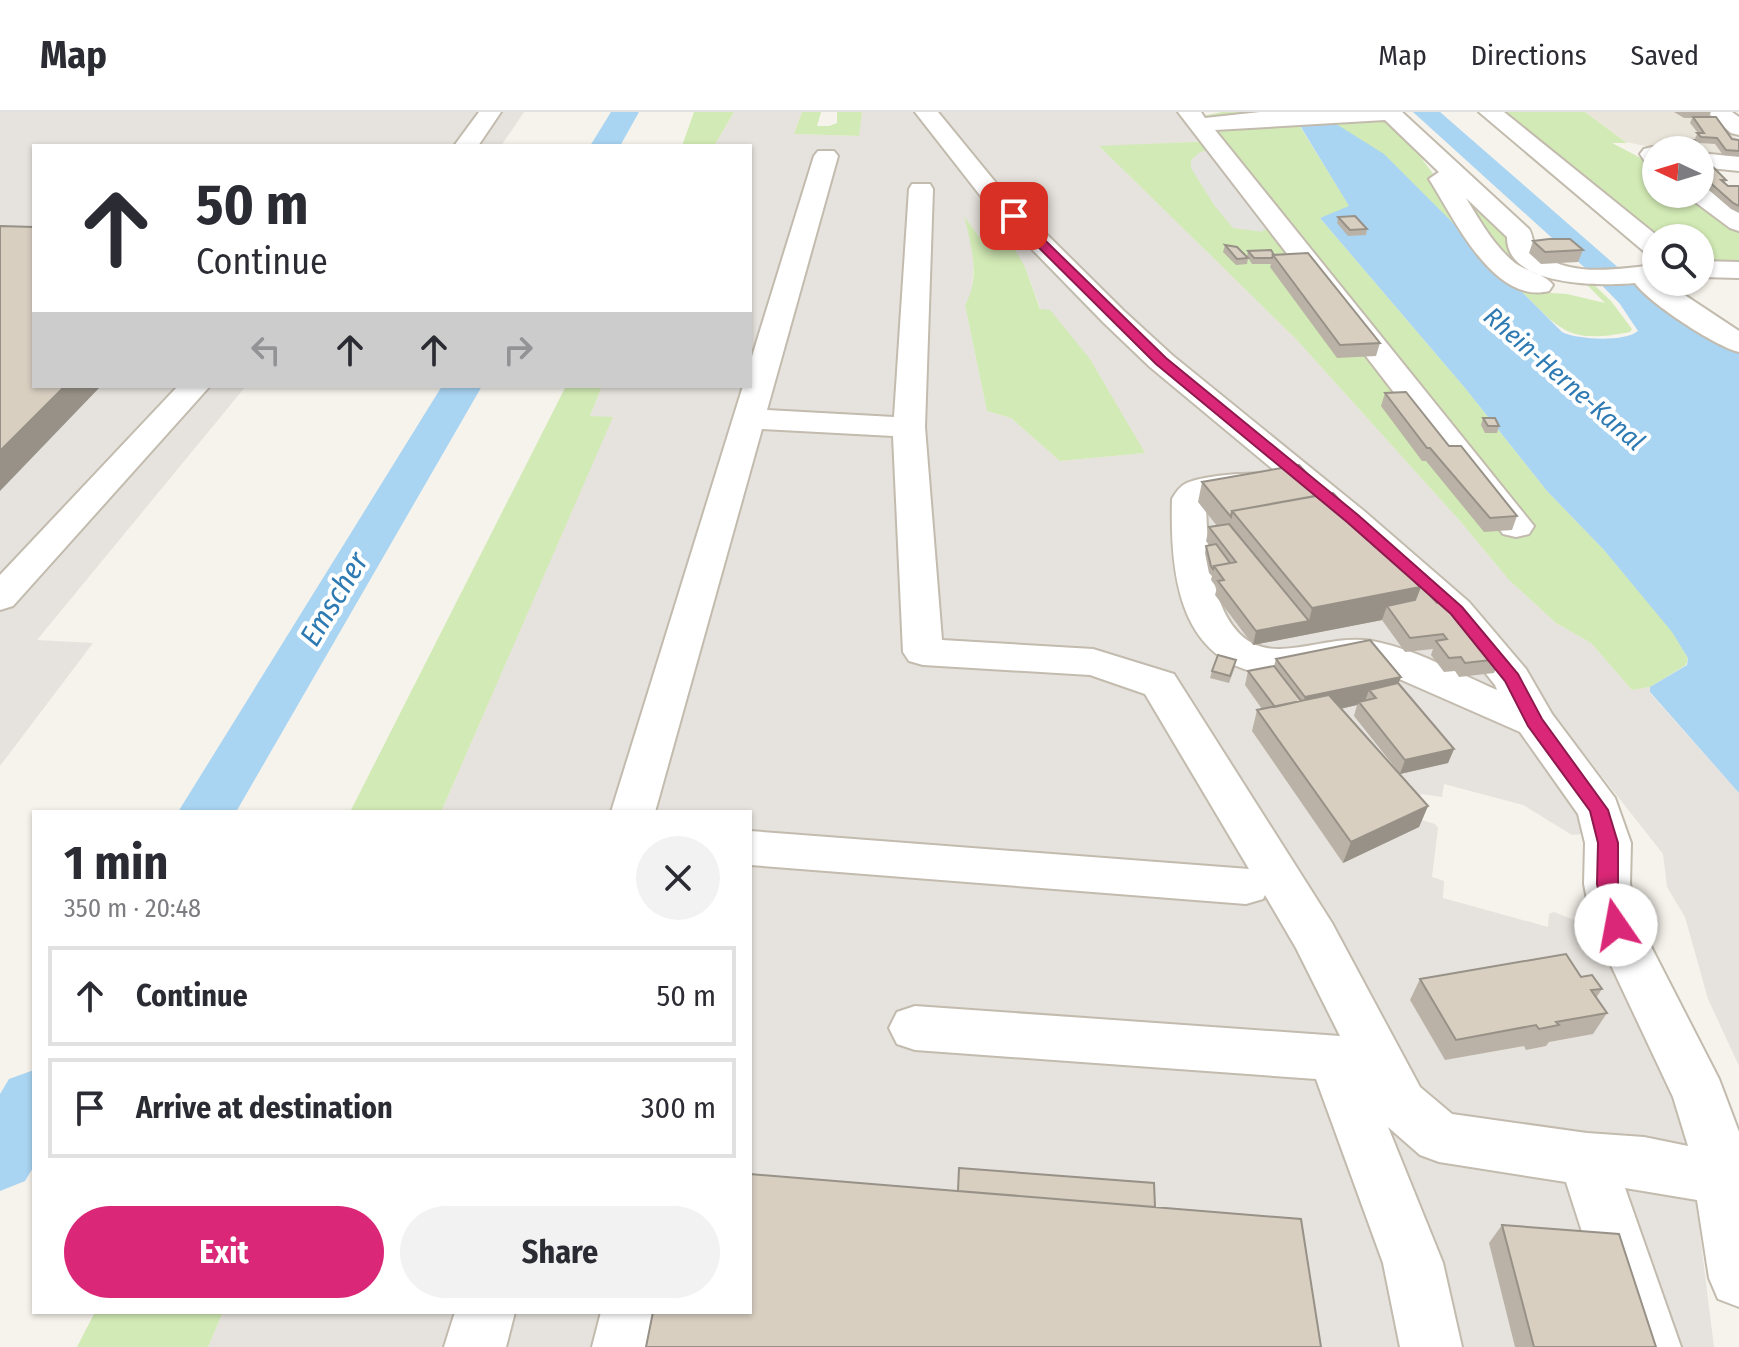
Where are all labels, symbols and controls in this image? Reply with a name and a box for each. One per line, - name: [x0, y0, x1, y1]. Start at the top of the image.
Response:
- text: Map: [40, 32, 107, 78]
- text: Map: [1378, 39, 1427, 72]
- text: Directions: [1471, 39, 1587, 72]
- text: Saved: [1631, 39, 1699, 72]
- north arrow: [1642, 136, 1714, 208]
- map controls: [1642, 136, 1714, 296]
- text: 50 m: [196, 172, 308, 239]
- icon: ahead: [64, 176, 168, 280]
- pin: [980, 182, 1048, 250]
- icon: arrive: [992, 194, 1036, 238]
- button: search: [1642, 224, 1714, 296]
- text: Continue: [196, 240, 328, 284]
- water label: Rhein-Herne-Kanal: [1477, 301, 1651, 457]
- icon: left: [244, 328, 288, 372]
- icon: ahead: [328, 328, 372, 372]
- icon: ahead: [412, 328, 456, 372]
- icon: right: [496, 328, 540, 372]
- water label: Emscher: [292, 544, 377, 652]
- text: 1 min: [64, 834, 169, 892]
- button: close: [636, 836, 720, 920]
- position arrow: [1574, 883, 1658, 967]
- text: 350 m · 20:48: [64, 893, 201, 924]
- icon: ahead: [68, 974, 112, 1018]
- text: Continue: [136, 978, 248, 1014]
- text: 50 m: [656, 978, 716, 1014]
- icon: arrive: [68, 1086, 112, 1130]
- text: Arrive at destination: [136, 1090, 393, 1126]
- text: 300 m: [641, 1090, 716, 1126]
- button: Exit: [64, 1206, 384, 1298]
- button: Share: [400, 1206, 720, 1298]

